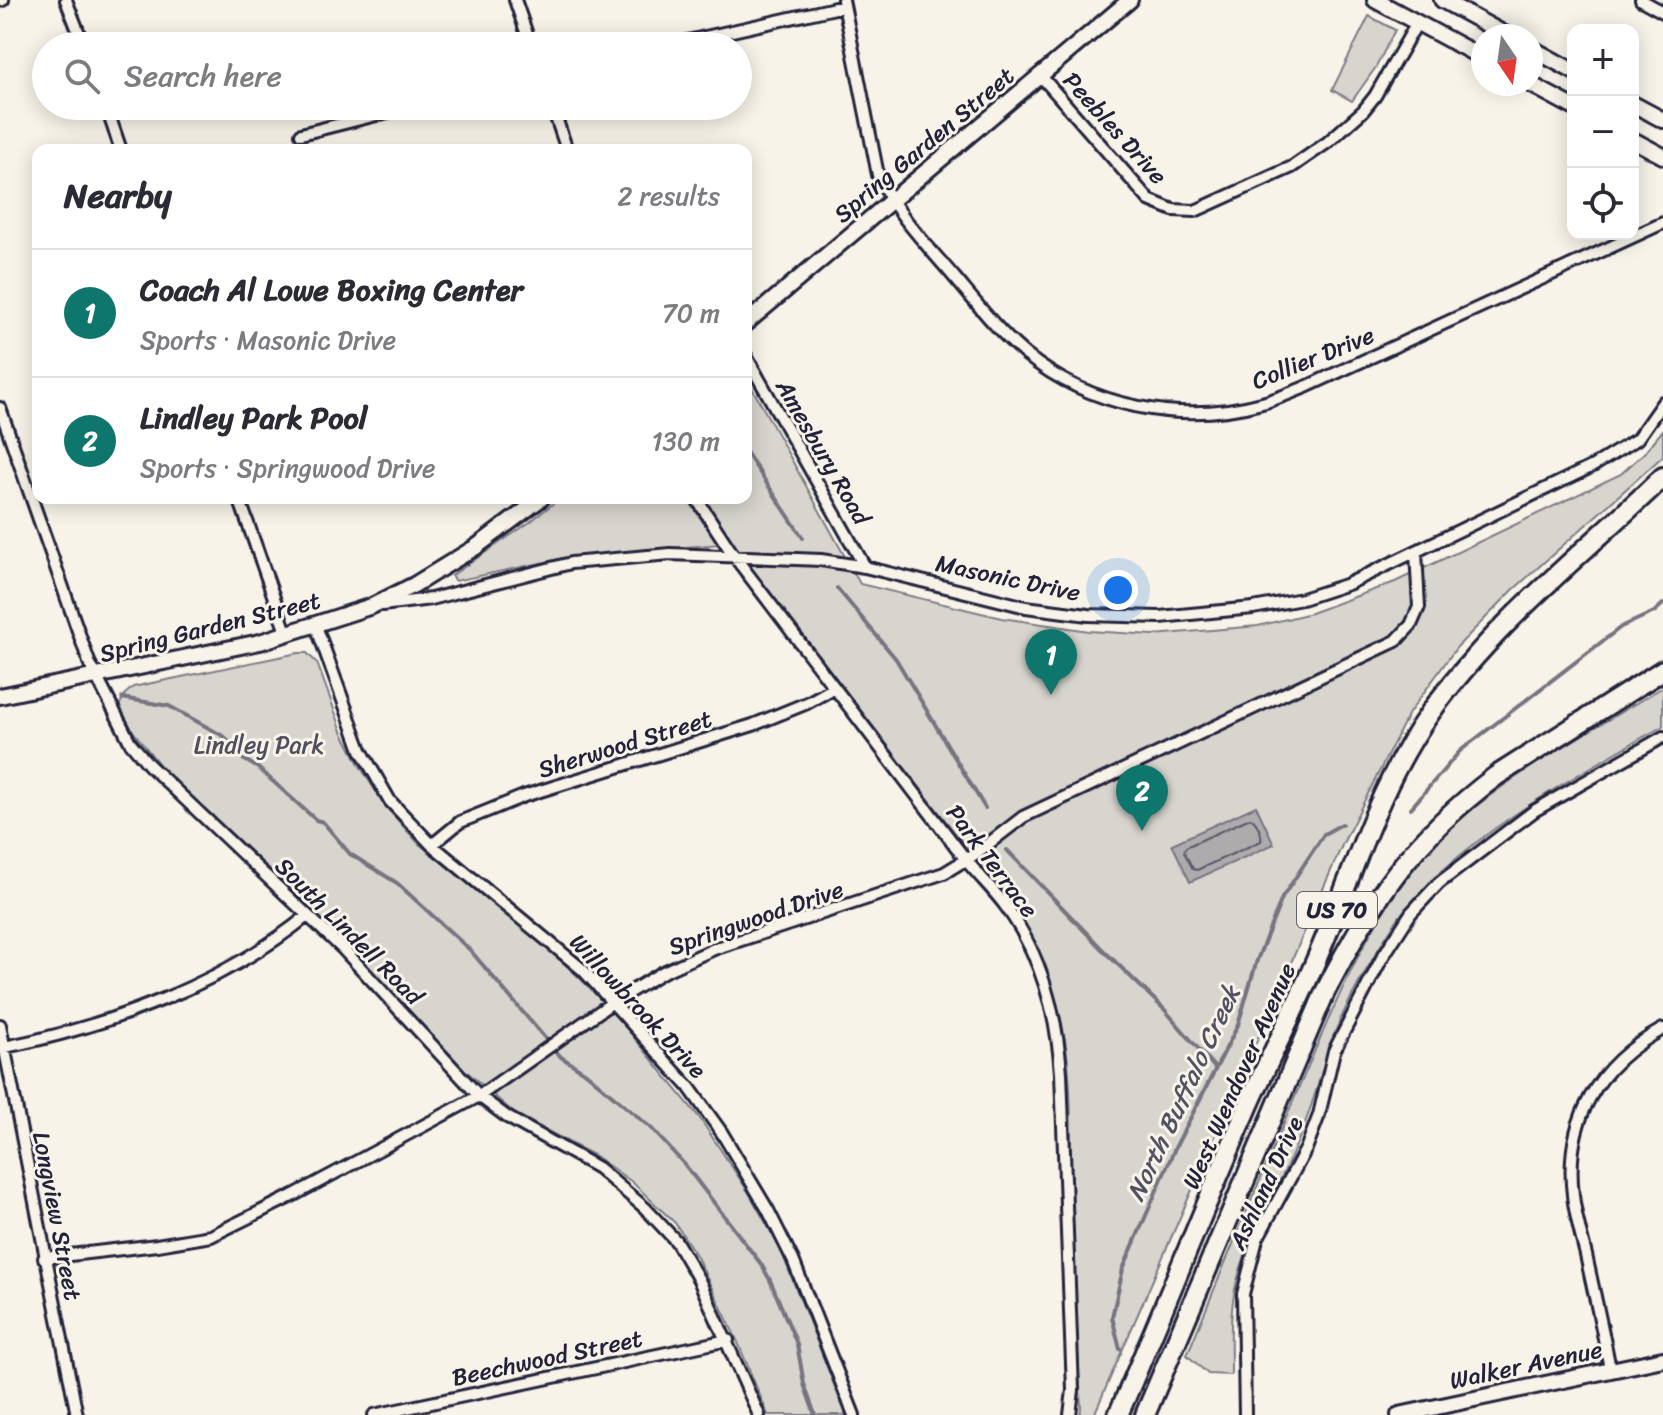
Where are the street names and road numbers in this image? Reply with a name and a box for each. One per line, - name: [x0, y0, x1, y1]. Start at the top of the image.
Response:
- street label: Spring Garden Street: [824, 56, 1024, 234]
- street label: Peebles Drive: [1052, 61, 1178, 195]
- street label: Collier Drive: [1245, 314, 1381, 402]
- street label: Amesbury Road: [764, 370, 883, 534]
- street label: Masonic Drive: [932, 542, 1084, 614]
- street label: Spring Garden Street: [95, 579, 325, 675]
- street label: Sherwood Street: [533, 698, 717, 790]
- street label: Park Terrace: [935, 795, 1049, 927]
- street label: South Lindell Road: [265, 847, 435, 1017]
- street label: Springwood Drive: [663, 868, 849, 968]
- road number: US 70: [1297, 892, 1377, 928]
- street label: Willowbrook Drive: [559, 923, 717, 1089]
- street label: West Wendover Avenue: [1170, 956, 1308, 1196]
- street label: Ashland Drive: [1216, 1109, 1316, 1258]
- street label: Longview Street: [20, 1128, 94, 1304]
- street label: Beechwood Street: [448, 1317, 646, 1399]
- street label: Walker Avenue: [1446, 1328, 1606, 1402]

